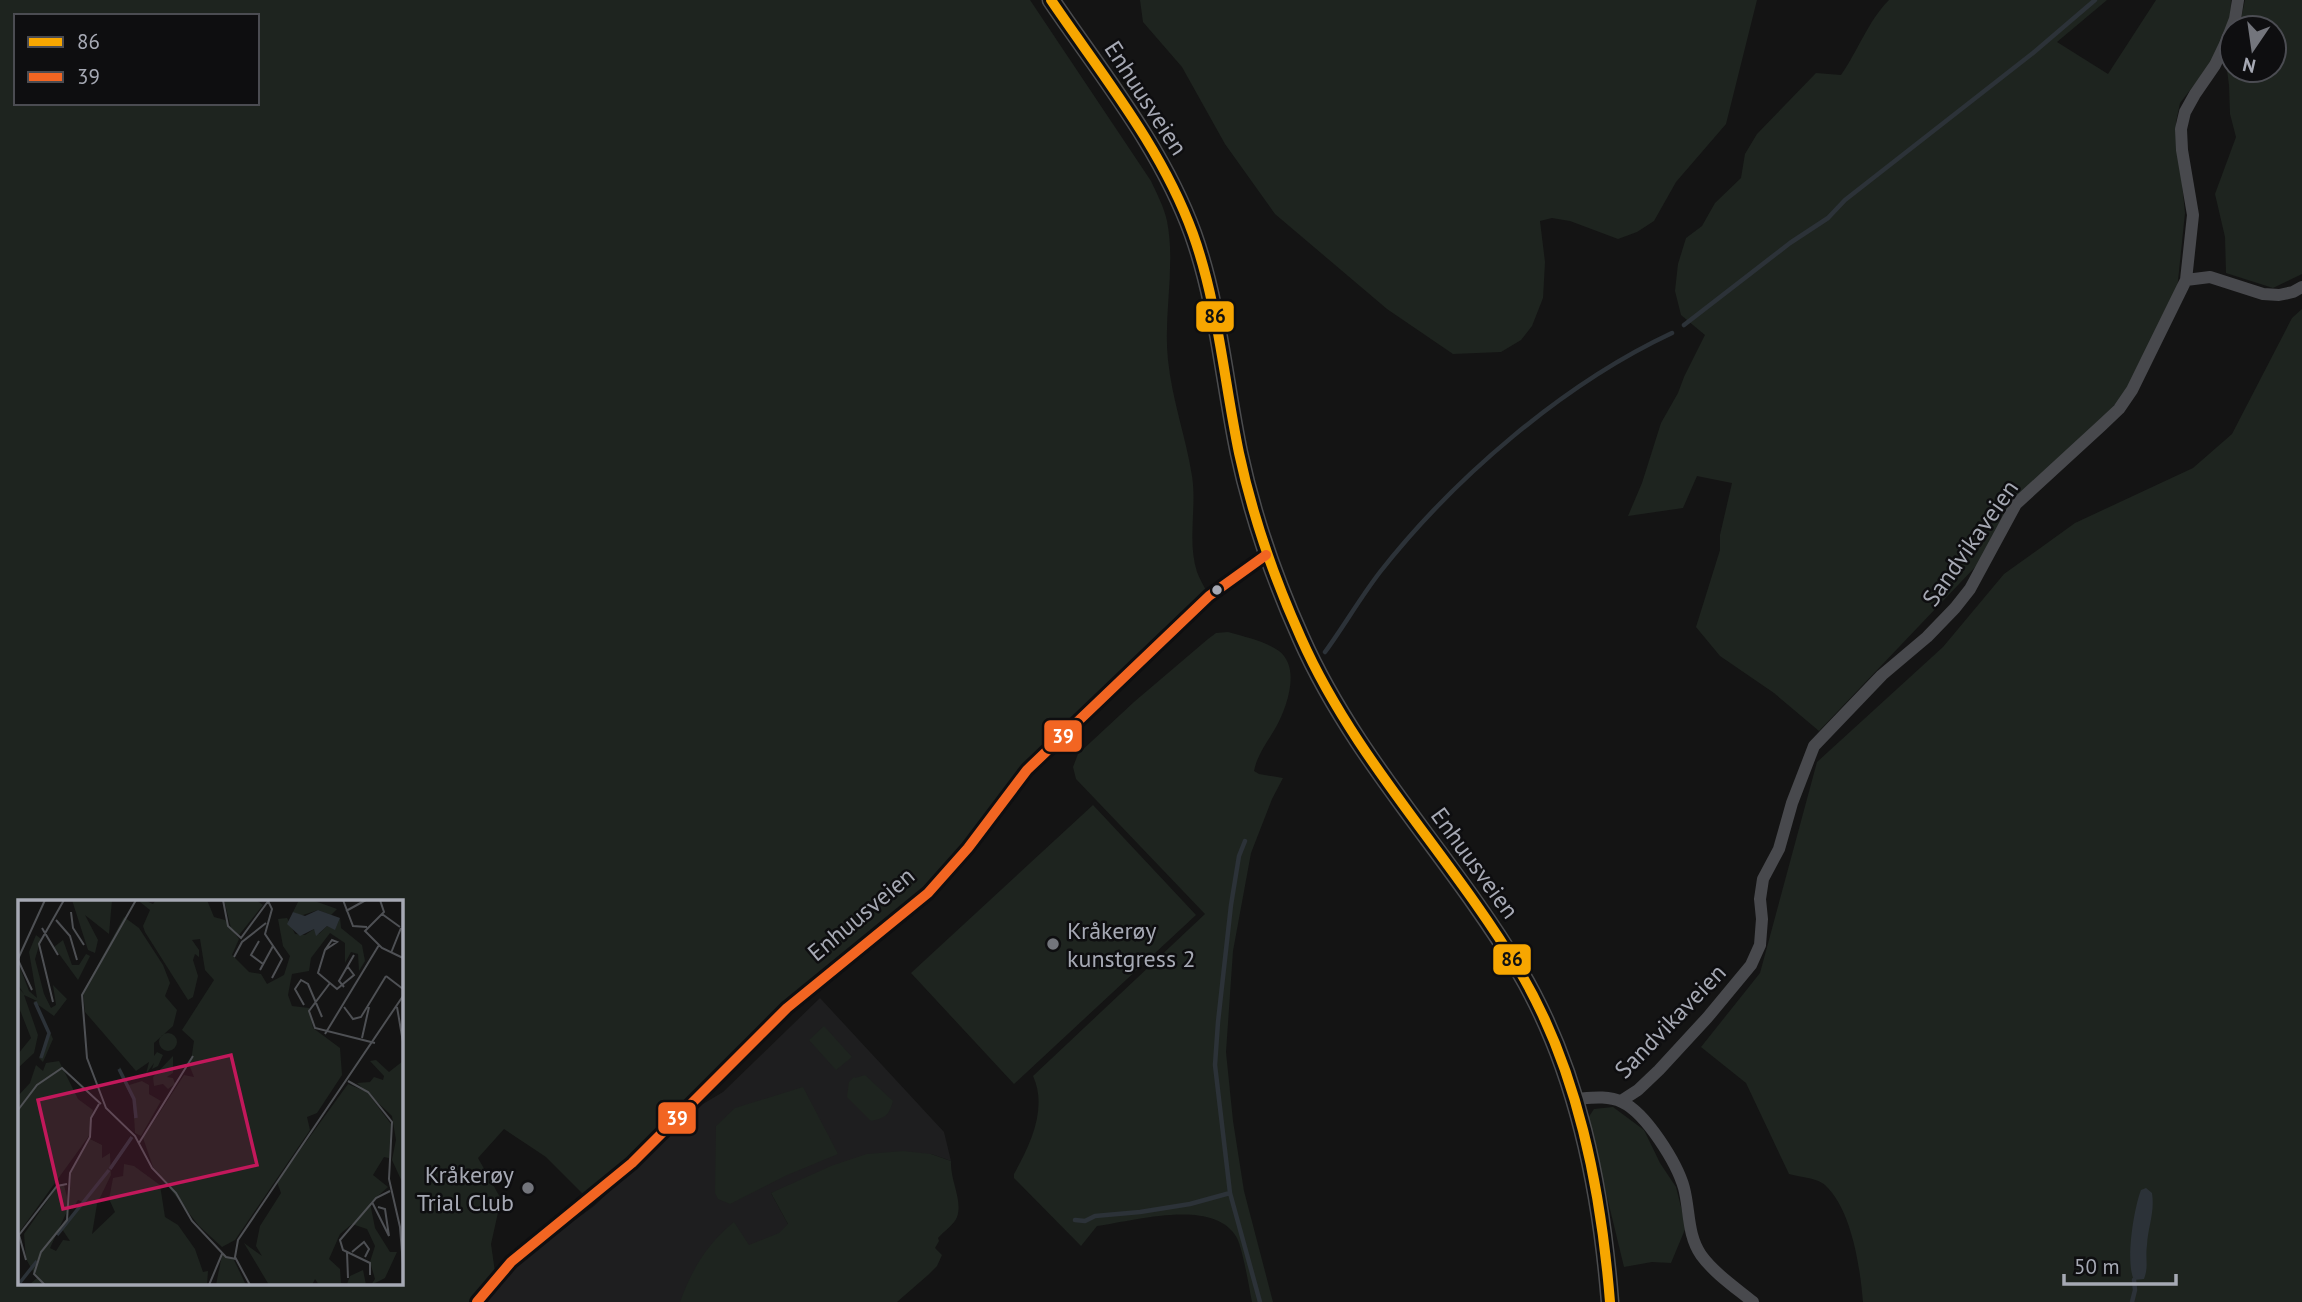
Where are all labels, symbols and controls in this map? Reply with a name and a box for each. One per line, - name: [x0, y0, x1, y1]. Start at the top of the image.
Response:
- legend: [14, 14, 259, 105]
- north arrow: [2218, 14, 2288, 84]
- text: 86: [77, 28, 100, 55]
- street label: Enhuusveien: [1098, 35, 1194, 161]
- text: N: [2240, 52, 2258, 79]
- text: 39: [77, 63, 100, 90]
- line badge: 86: [1195, 300, 1235, 333]
- text: 86: [1204, 304, 1226, 328]
- street label: Sandvikaveien: [1915, 474, 2025, 612]
- unlabelled marker: [1210, 583, 1224, 597]
- line badge: 39: [1043, 719, 1083, 753]
- text: 39: [1052, 724, 1074, 748]
- street label: Enhuusveien: [1424, 801, 1526, 925]
- street label: Enhuusveien: [801, 860, 921, 968]
- inset map: [18, 900, 402, 1284]
- place label: Kråkerøy kunstgress 2: [1067, 915, 1195, 974]
- marker: Kråkerøy kunstgress 2: [1045, 936, 1061, 952]
- line badge: 86: [1492, 943, 1532, 976]
- text: 86: [1501, 947, 1523, 971]
- street label: Sandvikaveien: [1608, 957, 1732, 1085]
- line badge: 39: [657, 1101, 697, 1135]
- text: 39: [666, 1106, 688, 1130]
- place label: Kråkerøy Trial Club: [417, 1159, 514, 1218]
- marker: Kråkerøy Trial Club: [520, 1180, 536, 1196]
- scale bar: [2064, 1242, 2176, 1286]
- text: 50 m: [2074, 1253, 2120, 1280]

